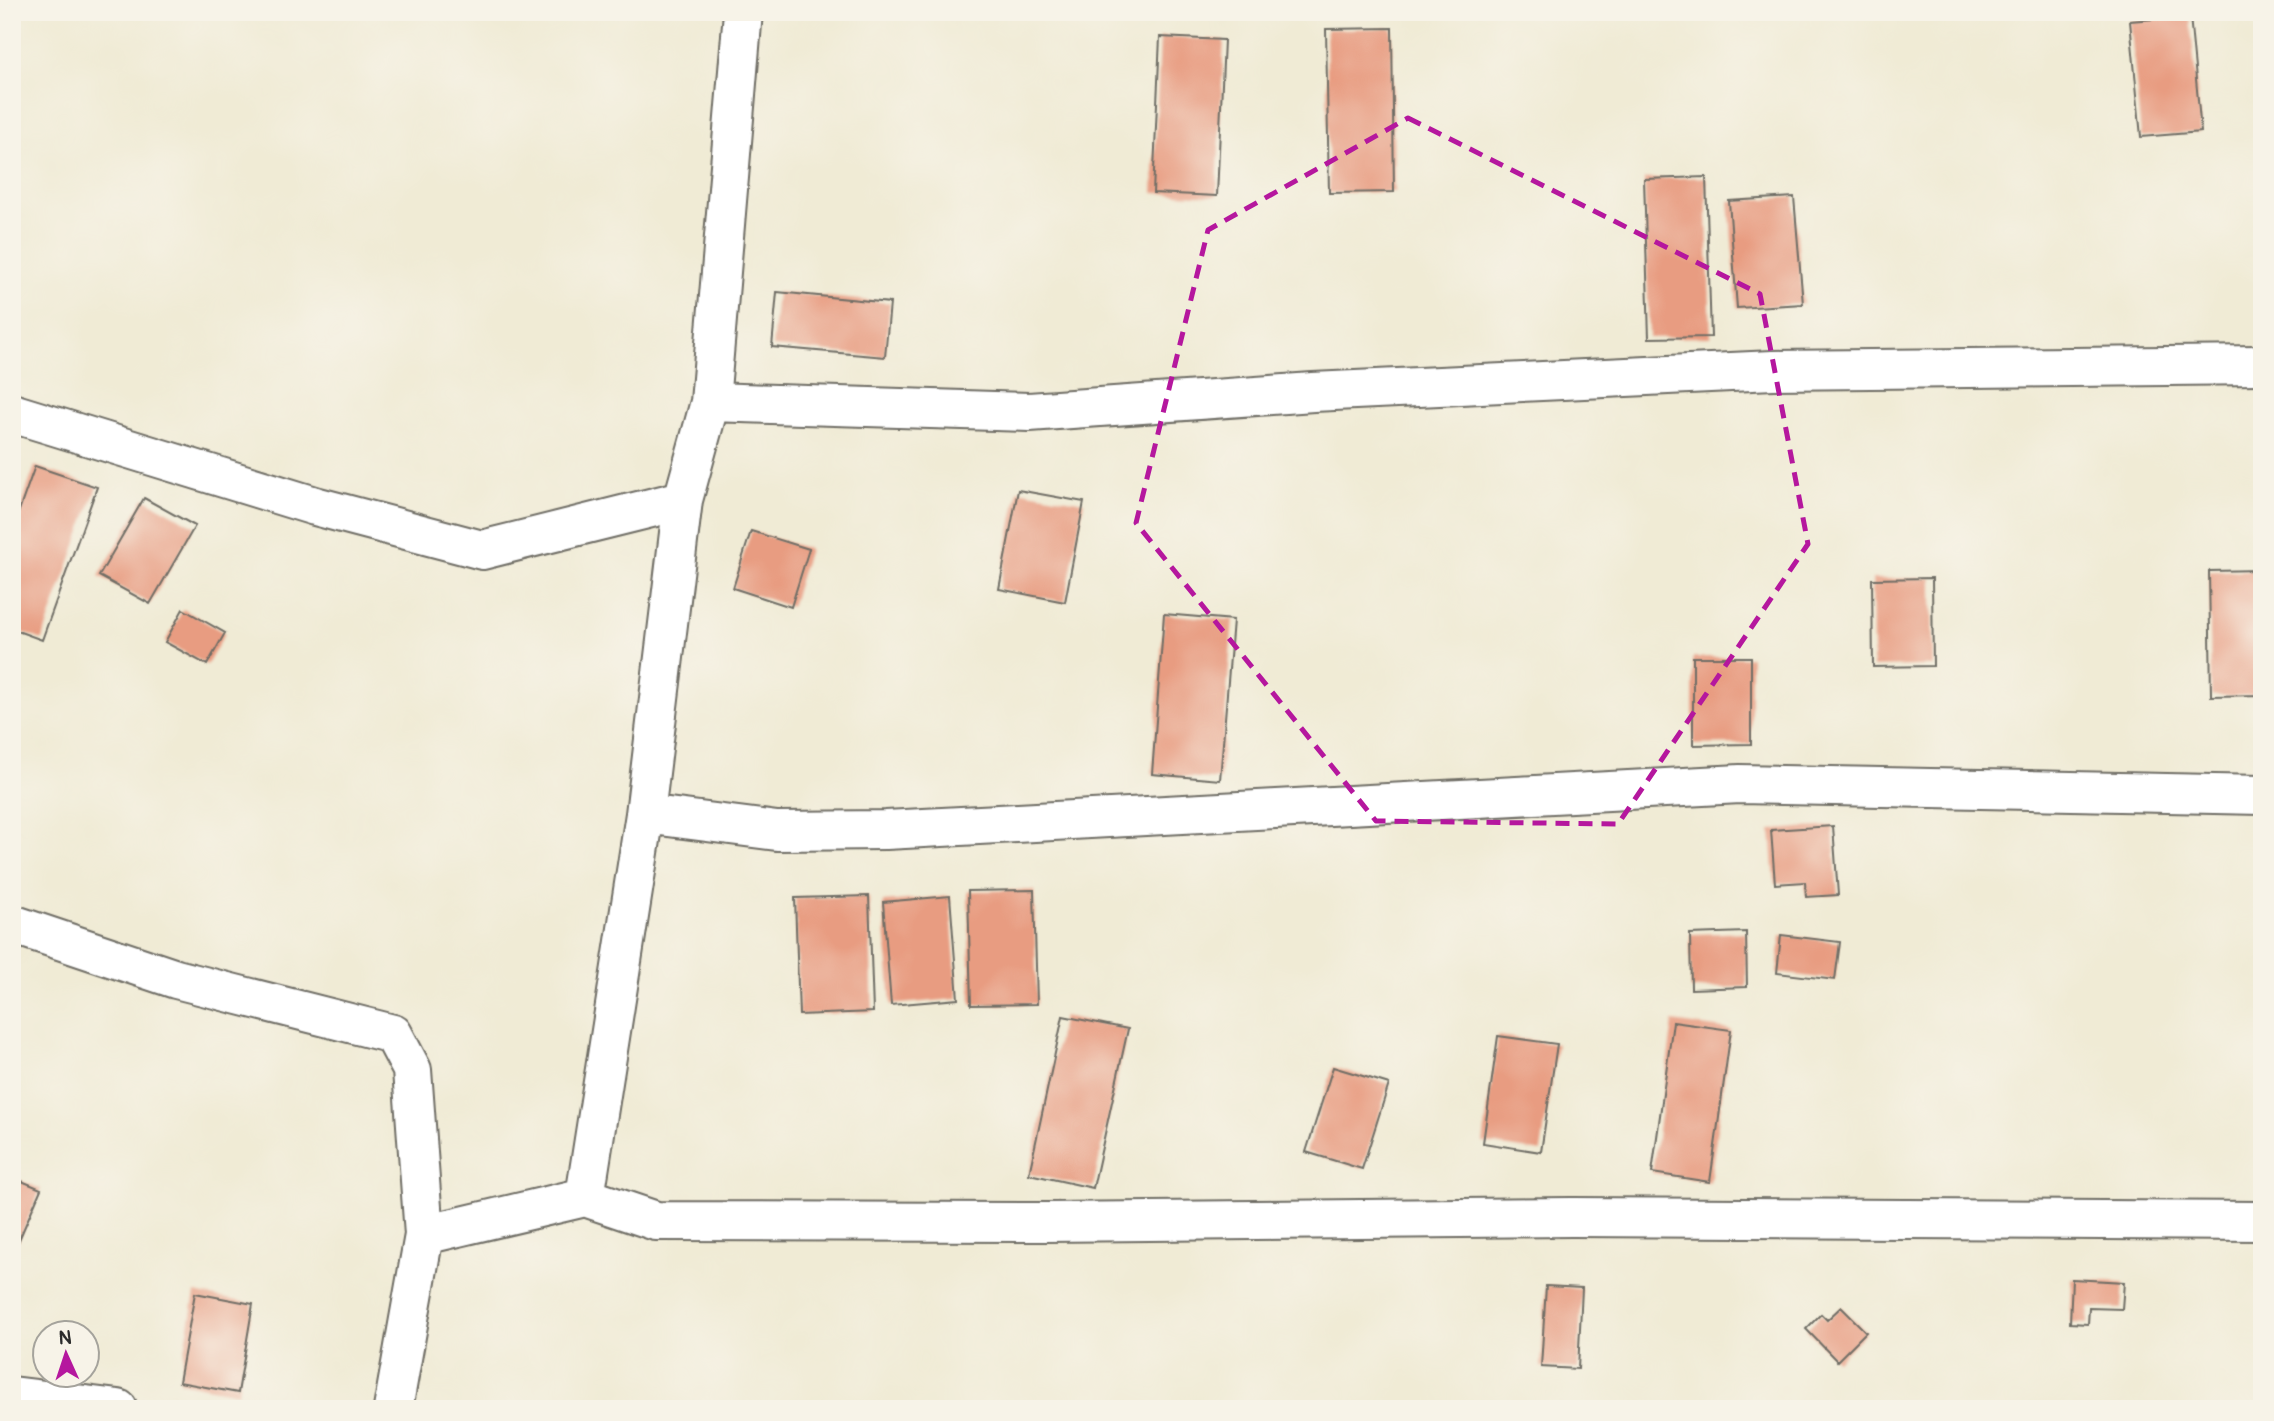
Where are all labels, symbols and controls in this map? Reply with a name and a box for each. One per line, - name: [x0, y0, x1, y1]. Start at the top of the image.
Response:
- north arrow: [32, 1320, 102, 1390]
- text: N: [58, 1326, 72, 1350]

